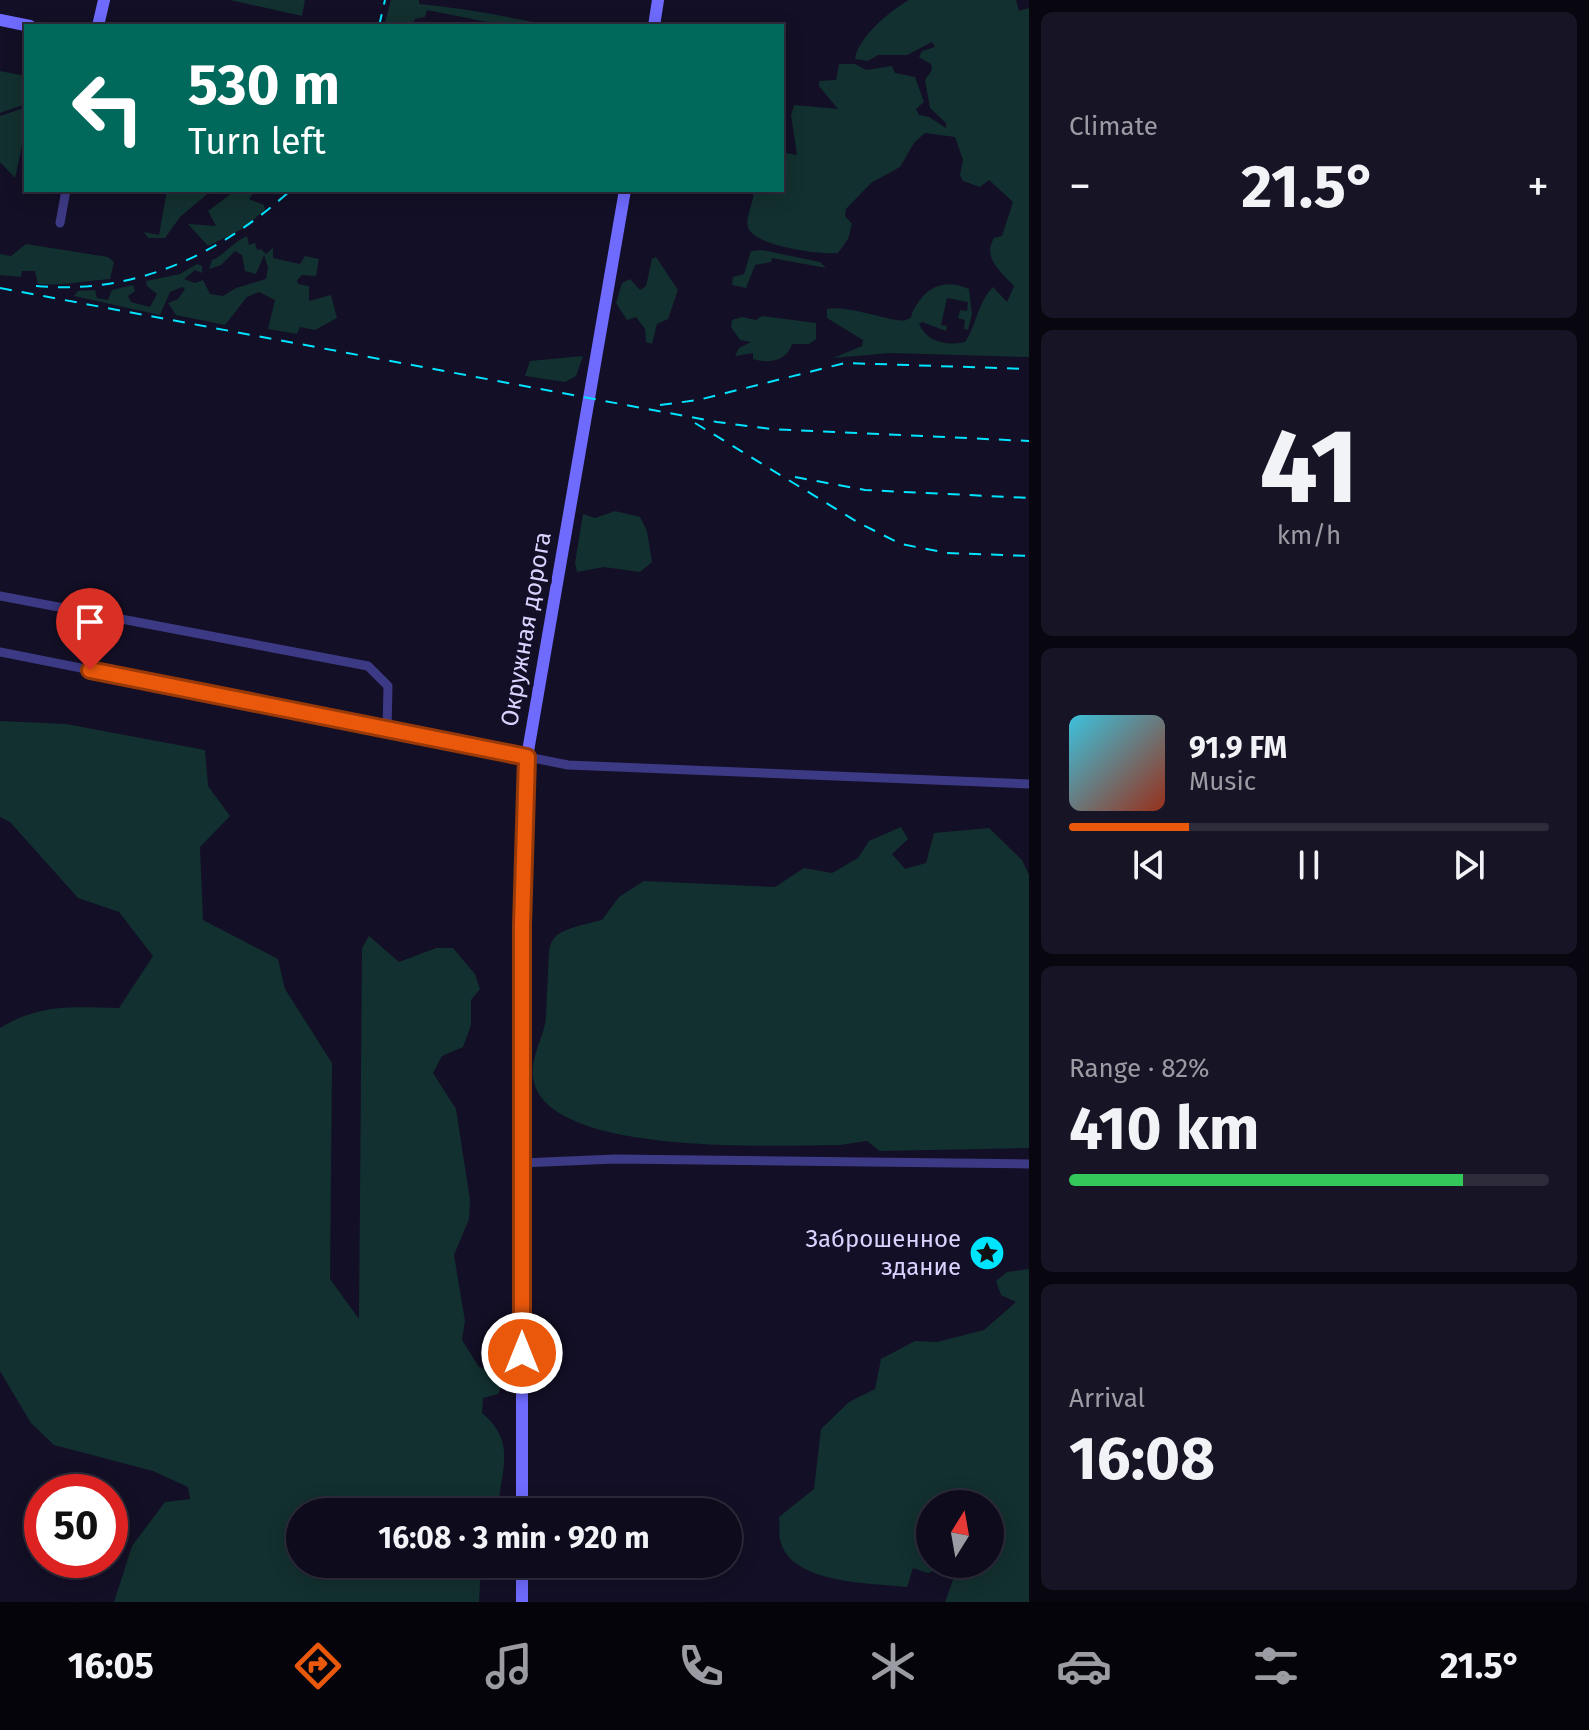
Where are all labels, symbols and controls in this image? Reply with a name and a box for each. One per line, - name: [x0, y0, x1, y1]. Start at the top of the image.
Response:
- text: 530 m: [188, 52, 340, 119]
- icon: left: [56, 56, 160, 160]
- text: Climate: [1069, 111, 1158, 142]
- text: Turn left: [188, 120, 326, 164]
- text: 21.5°: [1241, 151, 1377, 223]
- text: −: [1069, 160, 1091, 213]
- text: +: [1527, 160, 1549, 213]
- text: 41: [1259, 405, 1359, 530]
- text: km/h: [1277, 520, 1341, 551]
- street label: Окружная дорога: [495, 529, 557, 729]
- pin: [56, 588, 124, 670]
- icon: arrive: [68, 600, 112, 644]
- text: 91.9 FM: [1189, 730, 1287, 766]
- text: Music: [1189, 766, 1256, 797]
- icon: previous: [1127, 843, 1171, 887]
- icon: pause: [1287, 843, 1331, 887]
- icon: next: [1447, 843, 1491, 887]
- text: Range · 82%: [1069, 1053, 1210, 1084]
- text: 410 km: [1069, 1093, 1260, 1165]
- place label: Заброшенное здание: [806, 1225, 961, 1281]
- place icon: Заброшенное здание: [968, 1234, 1006, 1272]
- position arrow: [480, 1311, 564, 1395]
- text: Arrival: [1069, 1383, 1145, 1414]
- text: 16:08: [1069, 1423, 1215, 1495]
- speed limit sign: 50: [24, 1474, 128, 1578]
- north arrow: [916, 1490, 1004, 1578]
- map controls: [916, 1490, 1004, 1578]
- text: 16:08 · 3 min · 920 m: [378, 1520, 650, 1556]
- icon: directions: [290, 1638, 346, 1694]
- icon: music: [481, 1638, 537, 1694]
- icon: phone: [673, 1638, 729, 1694]
- icon: climate: [865, 1638, 921, 1694]
- icon: car: [1056, 1638, 1112, 1694]
- icon: filters: [1248, 1638, 1304, 1694]
- text: 16:05: [68, 1644, 154, 1688]
- text: 21.5°: [1440, 1644, 1521, 1688]

